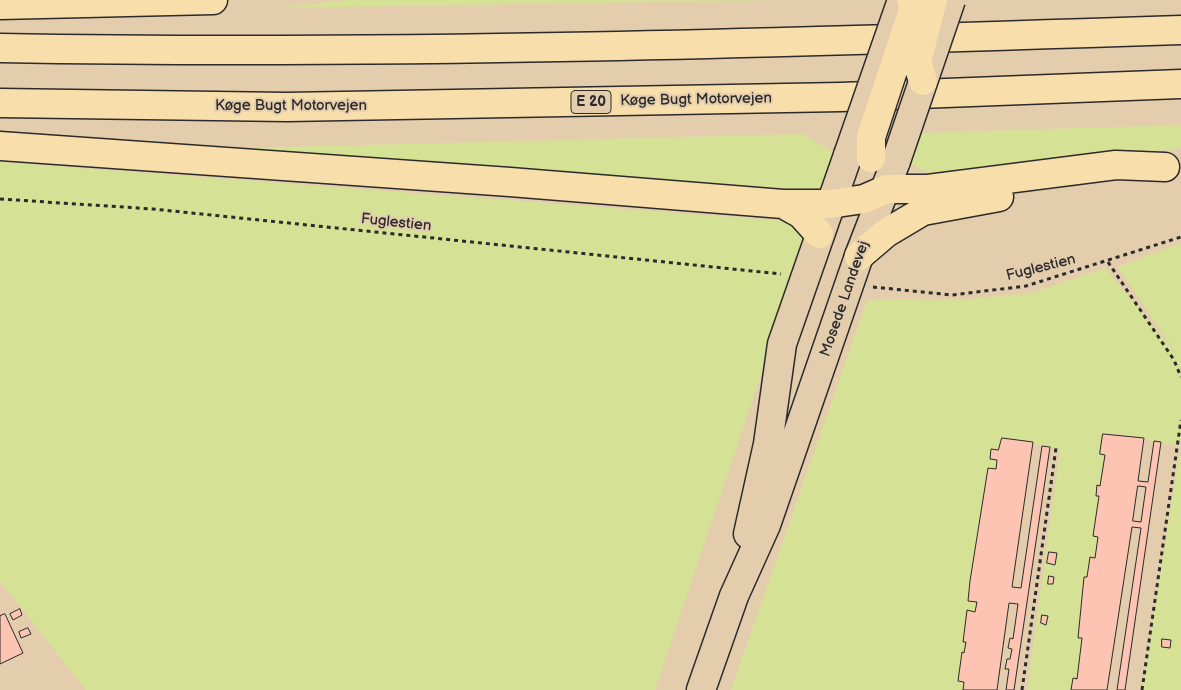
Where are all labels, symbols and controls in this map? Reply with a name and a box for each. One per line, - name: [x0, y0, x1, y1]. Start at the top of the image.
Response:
- road number: E 20: [571, 90, 611, 114]
- street label: Køge Bugt Motorvejen: [620, 90, 772, 110]
- street label: Køge Bugt Motorvejen: [215, 97, 367, 115]
- street label: Fuglestien: [360, 210, 432, 236]
- street label: Mosede Landevej: [817, 239, 873, 359]
- street label: Fuglestien: [1004, 251, 1078, 285]

